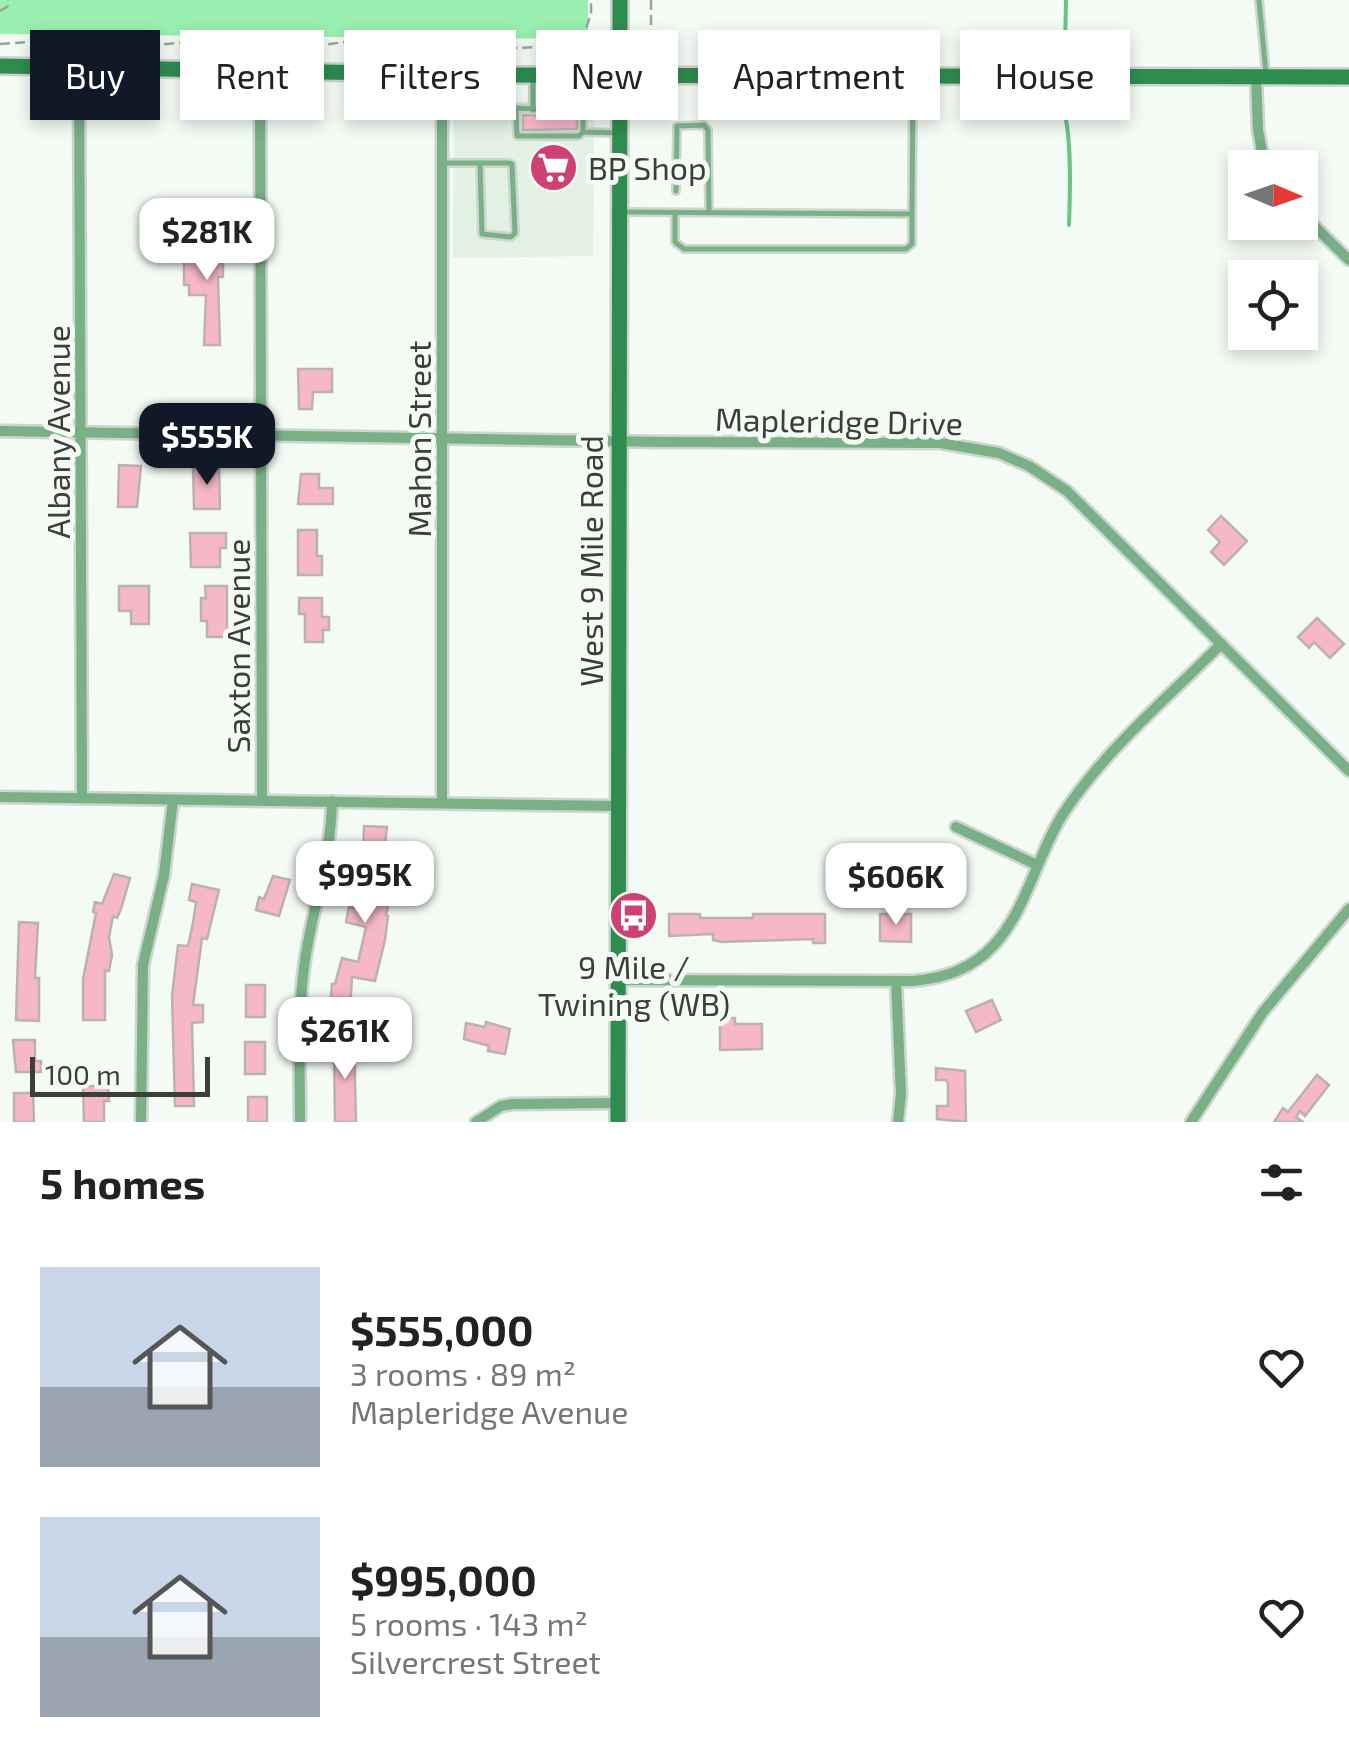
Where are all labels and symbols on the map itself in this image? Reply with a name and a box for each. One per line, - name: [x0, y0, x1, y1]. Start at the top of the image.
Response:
- supermarket icon: BP Shop: [527, 141, 579, 193]
- place label: BP Shop: [588, 148, 707, 186]
- north arrow: [1228, 150, 1318, 240]
- pin: $281K: [137, 198, 277, 283]
- street label: Albany Avenue: [38, 325, 76, 539]
- street label: Mahon Street: [399, 340, 437, 538]
- street label: Mapleridge Drive: [715, 399, 963, 441]
- pin: $555K: [137, 403, 277, 488]
- street label: West 9 Mile Road: [571, 435, 609, 687]
- street label: Saxton Avenue: [218, 539, 256, 753]
- pin: $995K: [295, 841, 435, 926]
- pin: $606K: [826, 843, 966, 928]
- bus stop icon: 9 Mile / Twining (WB): [608, 890, 660, 942]
- place label: 9 Mile / Twining (WB): [538, 947, 730, 1022]
- pin: $261K: [275, 997, 415, 1082]
- scale bar: [30, 1052, 210, 1096]

